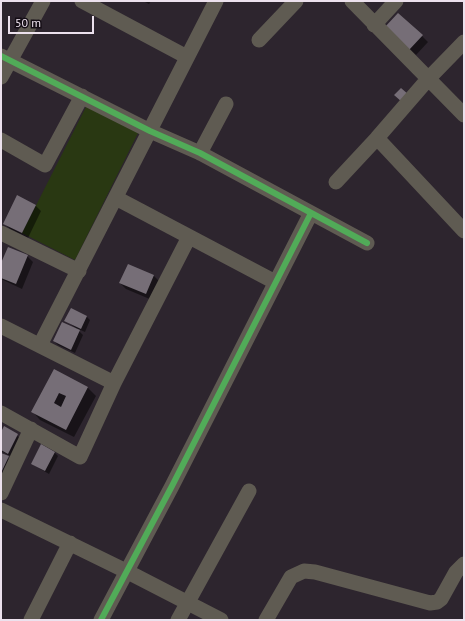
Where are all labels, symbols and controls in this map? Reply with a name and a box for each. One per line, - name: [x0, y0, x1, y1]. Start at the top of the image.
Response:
- scale bar: [10, 8, 96, 34]
- text: 50 m: [15, 15, 41, 30]

